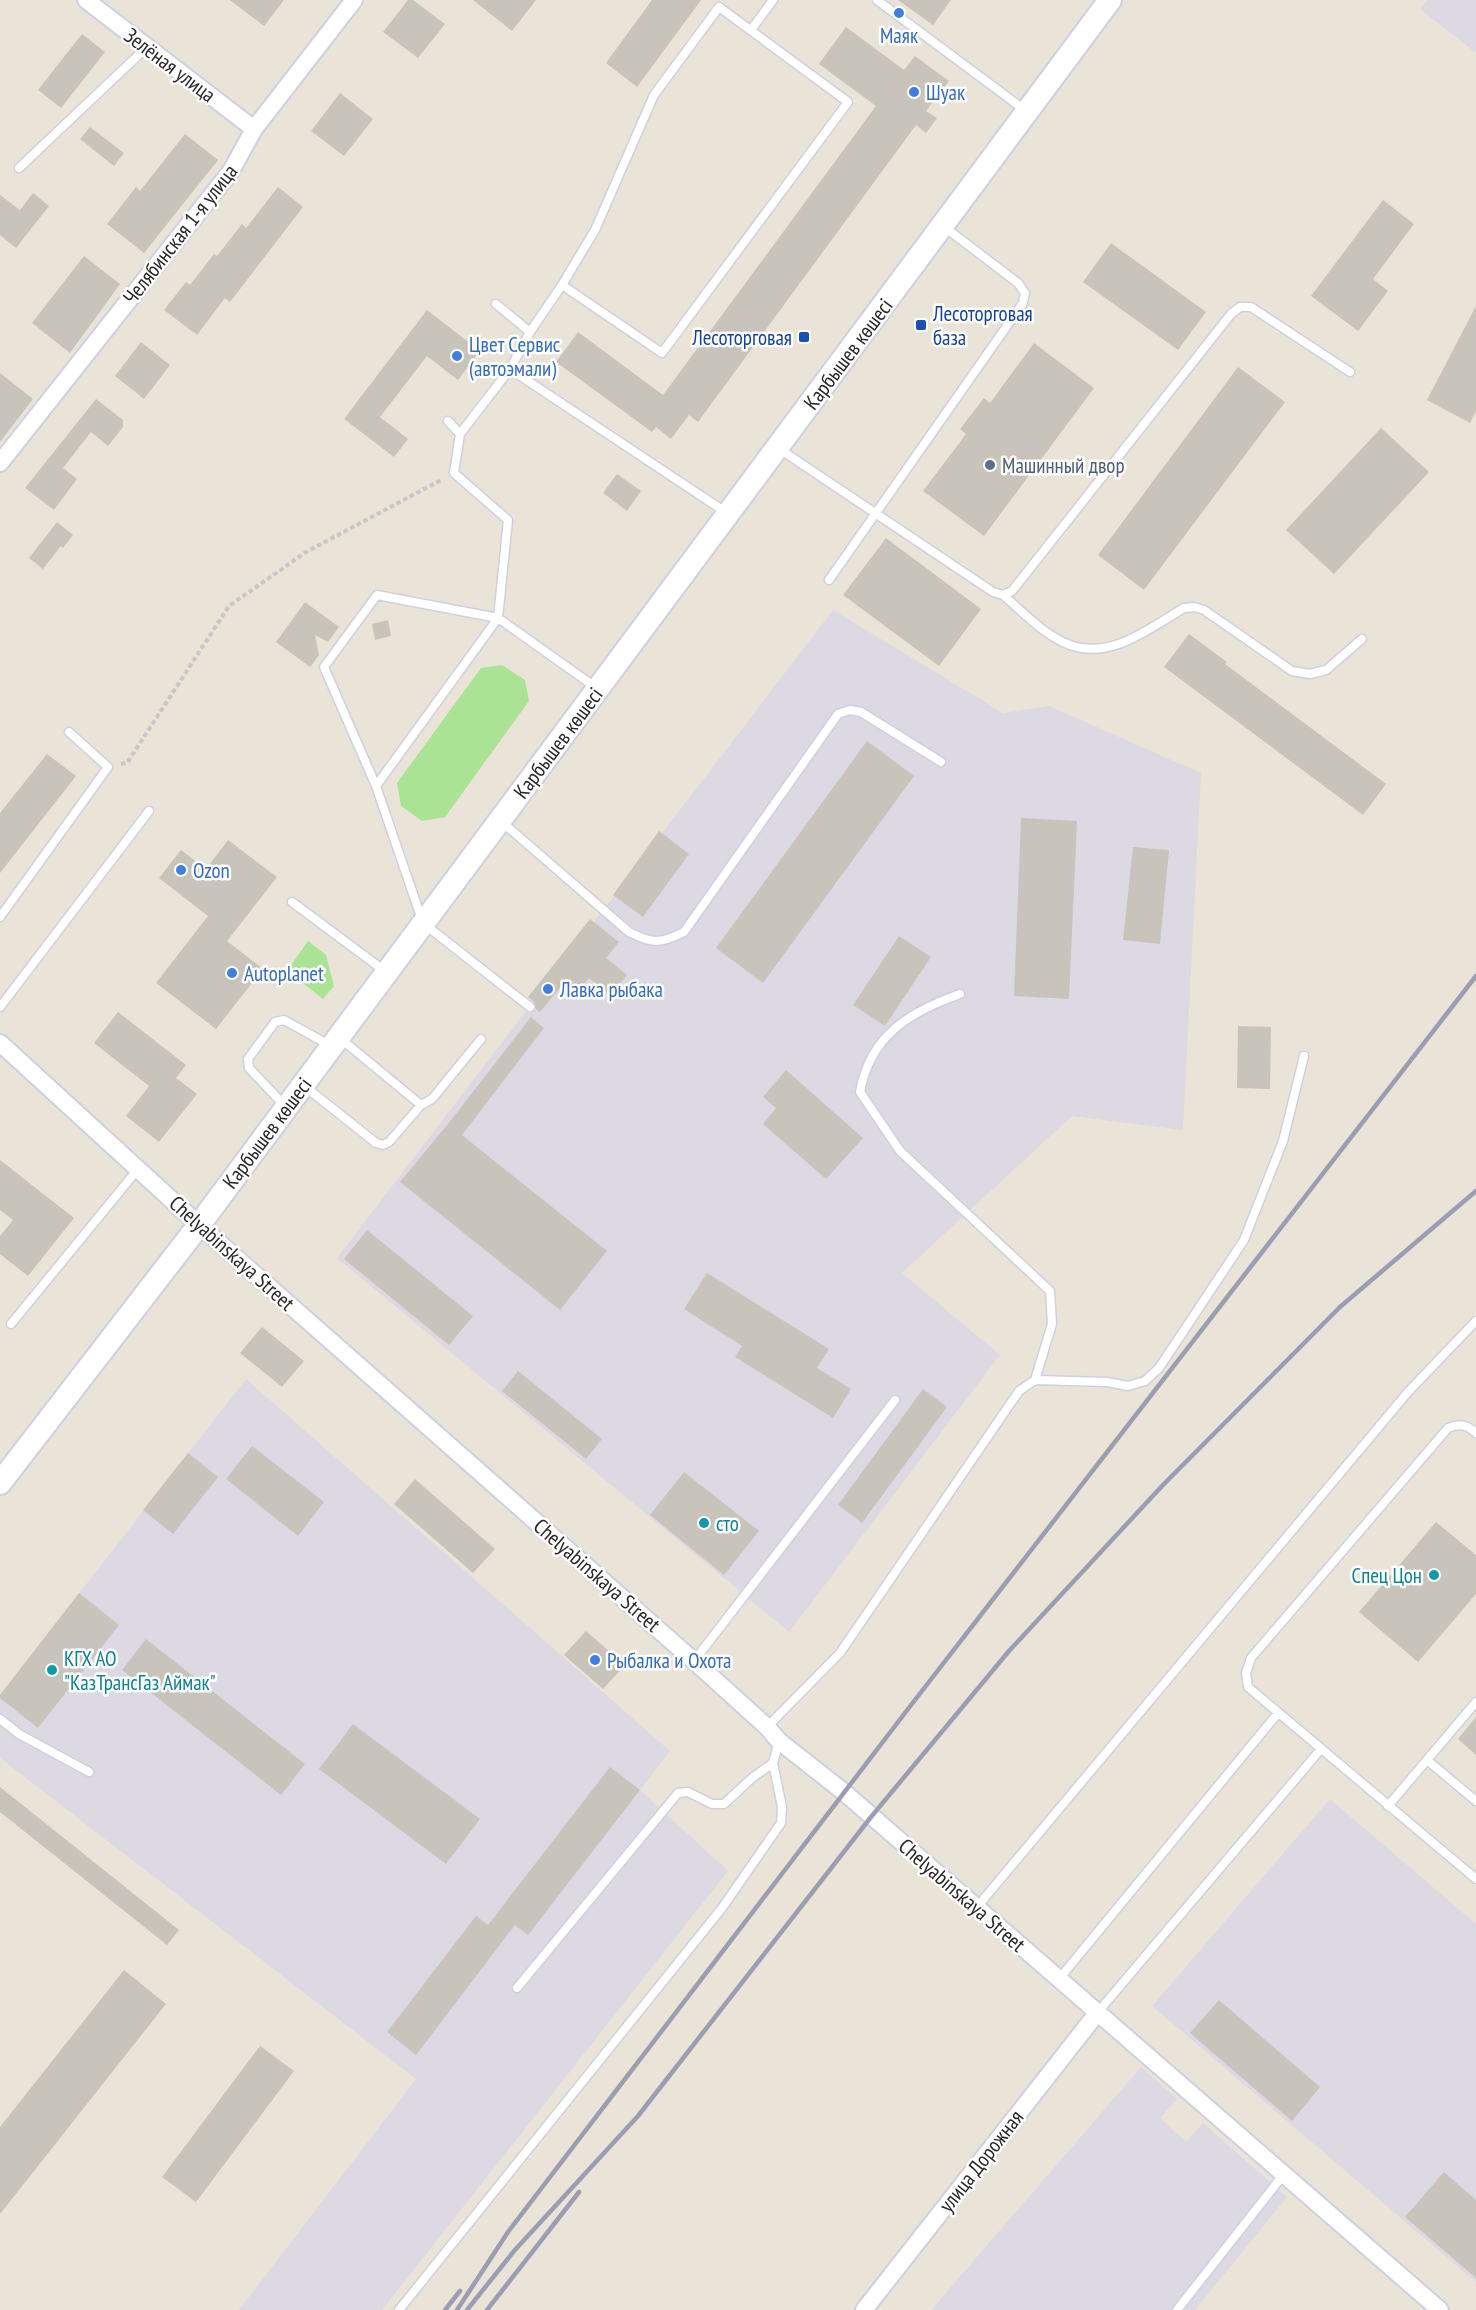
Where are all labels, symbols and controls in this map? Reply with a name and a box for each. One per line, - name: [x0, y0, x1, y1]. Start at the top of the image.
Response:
- marker: Маяк: [892, 6, 906, 20]
- street label: Зелёная улица: [119, 22, 221, 108]
- place label: Маяк: [880, 22, 918, 49]
- place label: Шуак: [926, 79, 965, 106]
- marker: Шуак: [907, 85, 921, 99]
- street label: Челябинская 1-я улица: [117, 159, 243, 309]
- street label: Карбышев көшесі: [797, 293, 899, 415]
- place label: Лесоторговая база: [932, 300, 1033, 351]
- marker: Лесоторговая база: [914, 318, 928, 332]
- place label: Лесоторговая: [691, 324, 792, 351]
- marker: Лесоторговая: [797, 330, 811, 344]
- place label: Цвет Сервис (автоэмали): [469, 331, 561, 382]
- marker: Цвет Сервис (автоэмали): [450, 349, 464, 363]
- place label: Машинный двор: [1002, 452, 1125, 479]
- marker: Машинный двор: [983, 458, 997, 472]
- street label: Карбышев көшесі: [507, 682, 609, 804]
- place label: Ozon: [193, 857, 230, 884]
- marker: Ozon: [174, 863, 188, 877]
- place label: Autoplanet: [244, 960, 324, 987]
- marker: Autoplanet: [225, 966, 239, 980]
- place label: Лавка рыбака: [559, 976, 663, 1003]
- marker: Лавка рыбака: [541, 982, 555, 996]
- street label: Карбышев көшесі: [216, 1072, 318, 1194]
- street label: Chelyabinskaya Street: [164, 1190, 300, 1317]
- place label: сто: [716, 1510, 739, 1537]
- street label: Chelyabinskaya Street: [528, 1512, 666, 1638]
- marker: сто: [697, 1516, 711, 1530]
- place label: Спец Цон: [1352, 1562, 1422, 1589]
- marker: Спец Цон: [1427, 1568, 1441, 1582]
- place label: КГХ АО "КазТрансГаз Аймак": [64, 1645, 216, 1696]
- place label: Рыбалка и Охота: [607, 1647, 731, 1674]
- marker: Рыбалка и Охота: [588, 1653, 602, 1667]
- marker: КГХ АО "КазТрансГаз Аймак": [45, 1663, 59, 1677]
- street label: Chelyabinskaya Street: [893, 1832, 1031, 1958]
- street label: улица Дорожная: [933, 2105, 1029, 2217]

